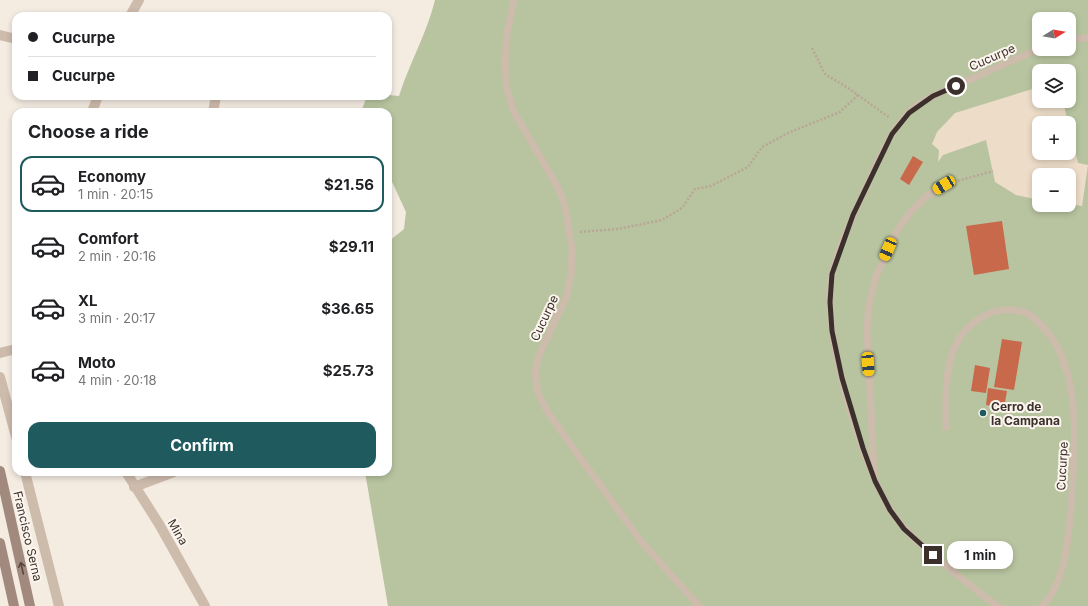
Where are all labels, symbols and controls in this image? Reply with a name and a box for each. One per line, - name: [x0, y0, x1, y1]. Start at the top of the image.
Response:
- north arrow: [1032, 12, 1076, 56]
- map controls: [1032, 12, 1076, 212]
- text: Cucurpe: [52, 28, 115, 47]
- street label: Cucurpe: [967, 40, 1017, 74]
- button: layers: [1032, 64, 1076, 108]
- text: Cucurpe: [52, 66, 115, 85]
- route start: [947, 77, 965, 95]
- button: +: [1032, 116, 1076, 160]
- text: Choose a ride: [28, 121, 149, 142]
- icon: car: [30, 166, 66, 202]
- text: Economy: [78, 167, 146, 186]
- button: −: [1032, 168, 1076, 212]
- car: [931, 174, 957, 196]
- text: $21.56: [324, 175, 374, 194]
- text: 1 min · 20:15: [78, 186, 153, 202]
- icon: car: [30, 228, 66, 264]
- text: Comfort: [78, 229, 139, 248]
- car: [878, 236, 898, 262]
- text: $29.11: [329, 237, 374, 256]
- text: 2 min · 20:16: [78, 248, 156, 264]
- icon: car: [30, 290, 66, 326]
- text: XL: [78, 291, 98, 310]
- street label: Cucurpe: [527, 293, 561, 343]
- text: $36.65: [321, 299, 374, 318]
- text: 3 min · 20:17: [78, 310, 155, 326]
- icon: car: [30, 352, 66, 388]
- car: [861, 352, 875, 376]
- text: Moto: [78, 353, 116, 372]
- text: $25.73: [323, 361, 374, 380]
- text: 4 min · 20:18: [78, 372, 157, 388]
- place label: Cerro de la Campana: [991, 399, 1060, 428]
- marker: Cerro de la Campana: [978, 408, 988, 418]
- button: Confirm: [28, 422, 376, 468]
- street label: Cucurpe: [1053, 441, 1071, 491]
- street label: Francisco Serna: [10, 490, 46, 582]
- street label: Mina: [165, 516, 191, 548]
- callout: 1 min: [947, 541, 1013, 569]
- route end: [924, 546, 942, 564]
- text: 1 min: [964, 547, 996, 563]
- one-way arrow: [17, 562, 25, 575]

